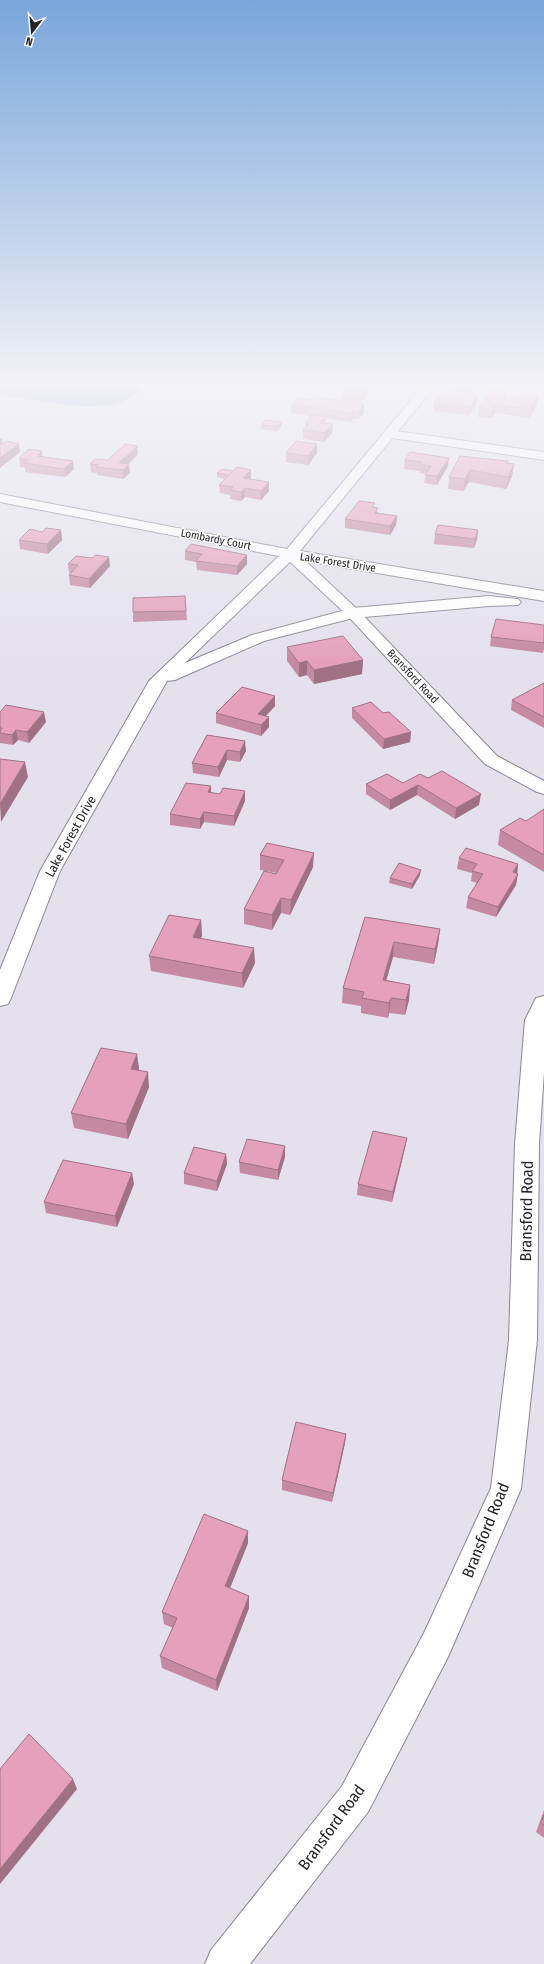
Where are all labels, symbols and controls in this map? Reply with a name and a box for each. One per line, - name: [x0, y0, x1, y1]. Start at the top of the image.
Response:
- north arrow: [12, 12, 52, 52]
- text: N: [24, 34, 34, 48]
- street label: Lombardy Court: [180, 526, 253, 553]
- street label: Lake Forest Drive: [299, 550, 377, 575]
- street label: Bransford Road: [384, 647, 441, 706]
- street label: Lake Forest Drive: [42, 793, 99, 879]
- street label: Bransford Road: [516, 1160, 537, 1262]
- street label: Bransford Road: [458, 1480, 513, 1580]
- street label: Bransford Road: [294, 1781, 369, 1874]

